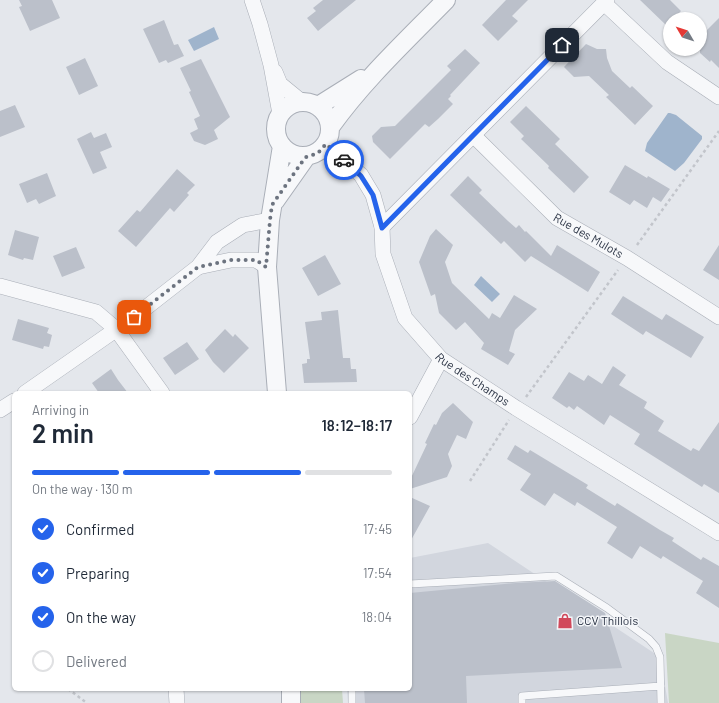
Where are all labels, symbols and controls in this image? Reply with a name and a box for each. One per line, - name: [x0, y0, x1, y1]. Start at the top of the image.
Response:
- north arrow: [663, 12, 707, 56]
- map controls: [663, 12, 707, 56]
- pin: [545, 28, 579, 62]
- icon: home: [551, 34, 573, 56]
- courier: [324, 140, 364, 180]
- icon: car: [333, 149, 355, 171]
- street label: Rue des Mulots: [551, 210, 626, 261]
- pin: [117, 300, 151, 334]
- icon: bag: [123, 306, 145, 328]
- street label: Rue des Champs: [433, 350, 513, 408]
- text: Arriving in: [32, 402, 89, 418]
- text: 18:12–18:17: [322, 416, 392, 434]
- text: 2 min: [32, 417, 94, 448]
- text: On the way · 130 m: [32, 481, 133, 497]
- icon: check: [32, 518, 54, 540]
- text: Confirmed: [66, 520, 134, 538]
- text: 17:45: [363, 521, 392, 537]
- icon: check: [32, 562, 54, 584]
- text: Preparing: [66, 564, 130, 582]
- text: 17:54: [363, 565, 392, 581]
- icon: check: [32, 606, 54, 628]
- text: On the way: [66, 608, 136, 626]
- text: 18:04: [362, 609, 392, 625]
- shop icon: CCV Thillois: [556, 612, 574, 630]
- place label: CCV Thillois: [577, 613, 638, 627]
- text: Delivered: [66, 652, 127, 670]

